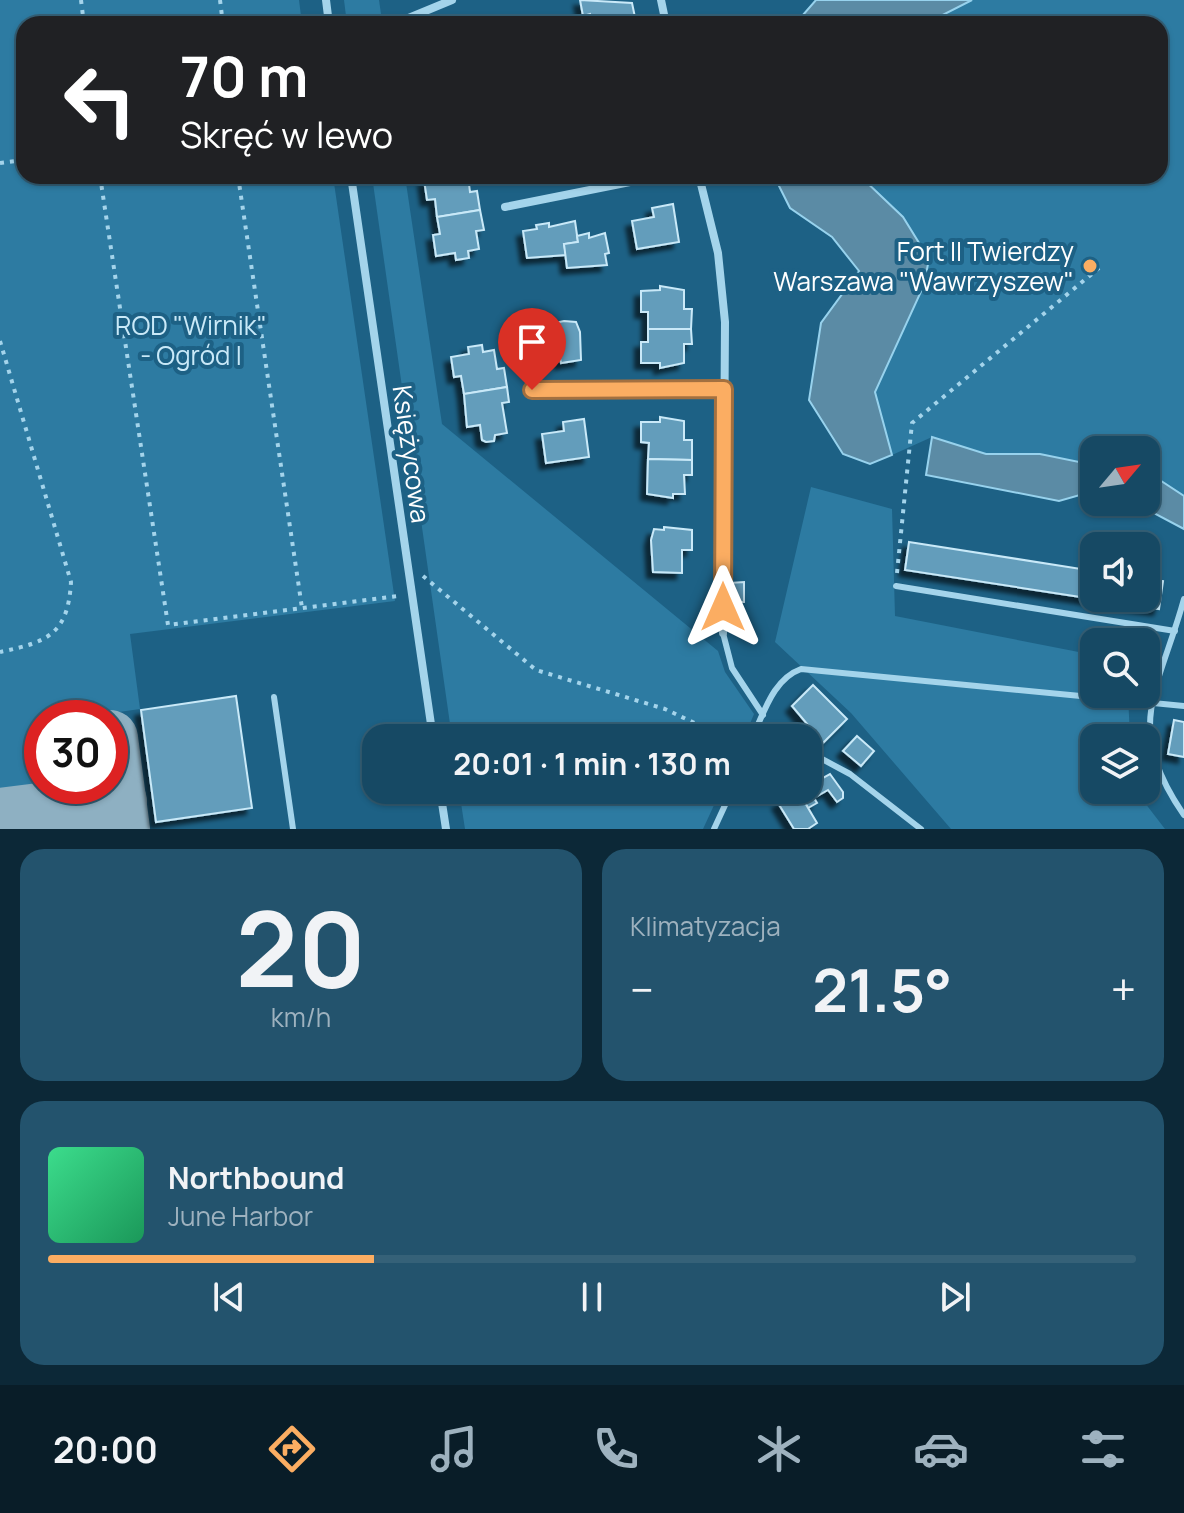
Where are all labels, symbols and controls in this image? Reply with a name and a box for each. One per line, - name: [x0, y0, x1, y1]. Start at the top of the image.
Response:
- text: 70 m: [180, 37, 308, 114]
- icon: left: [48, 48, 152, 152]
- text: Skręć w lewo: [180, 110, 393, 159]
- place label: Fort II Twierdzy Warszawa "Wawrzyszew": [773, 233, 1074, 299]
- marker: Fort II Twierdzy Warszawa "Wawrzyszew": [1081, 257, 1099, 275]
- park label: ROD "Wirnik" - Ogród I: [115, 307, 267, 373]
- pin: [498, 308, 566, 390]
- icon: arrive: [510, 320, 554, 364]
- street label: Księżycowa: [385, 383, 439, 525]
- north arrow: [1080, 436, 1160, 516]
- map controls: [1080, 436, 1160, 804]
- button: sound: [1080, 532, 1160, 612]
- position arrow: [681, 565, 765, 649]
- button: search: [1080, 628, 1160, 708]
- speed limit sign: 30: [24, 700, 128, 804]
- button: layers: [1080, 724, 1160, 804]
- text: 20:01 · 1 min · 130 m: [453, 743, 731, 784]
- text: 20: [236, 876, 366, 1018]
- text: Klimatyzacja: [630, 908, 781, 944]
- text: 21.5°: [812, 948, 952, 1030]
- text: −: [630, 959, 654, 1019]
- text: +: [1111, 959, 1136, 1019]
- text: km/h: [271, 999, 331, 1035]
- text: Northbound: [168, 1157, 345, 1198]
- text: June Harbor: [168, 1198, 313, 1234]
- icon: previous: [207, 1275, 251, 1319]
- icon: pause: [570, 1275, 614, 1319]
- icon: next: [933, 1275, 977, 1319]
- icon: directions: [264, 1421, 320, 1477]
- icon: music: [426, 1421, 482, 1477]
- icon: phone: [588, 1421, 644, 1477]
- icon: climate: [751, 1421, 807, 1477]
- icon: car: [913, 1421, 969, 1477]
- icon: filters: [1075, 1421, 1131, 1477]
- text: 20:00: [53, 1425, 158, 1474]

